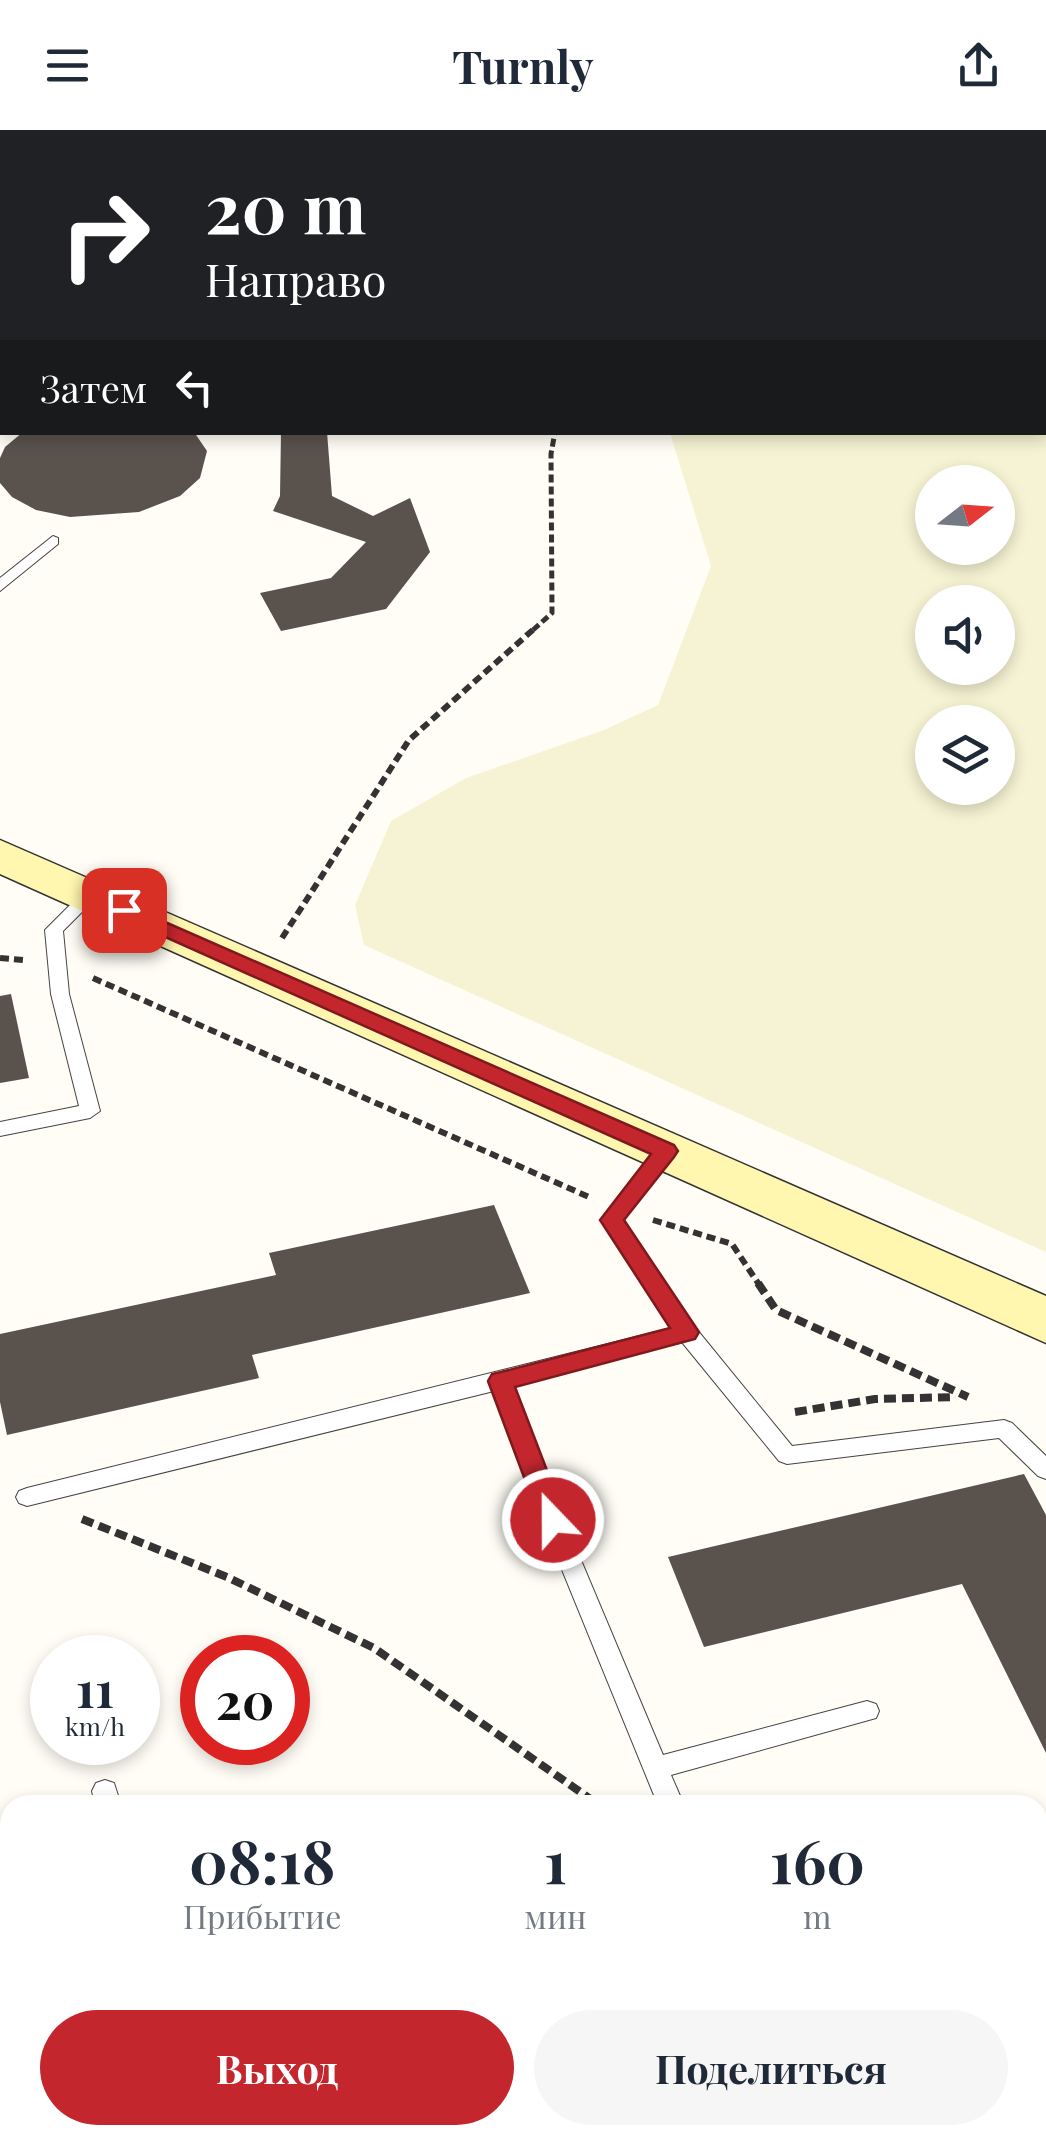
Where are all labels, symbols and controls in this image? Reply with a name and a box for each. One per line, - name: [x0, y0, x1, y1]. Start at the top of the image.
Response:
- text: Turnly: [452, 35, 594, 95]
- icon: menu: [40, 38, 95, 93]
- icon: share: [951, 38, 1006, 93]
- text: 20 m: [205, 158, 366, 252]
- icon: right: [40, 170, 170, 300]
- text: Направо: [205, 248, 387, 308]
- icon: left: [167, 360, 222, 415]
- text: Затем: [40, 362, 147, 413]
- north arrow: [915, 465, 1015, 565]
- map controls: [915, 465, 1015, 805]
- button: sound: [915, 585, 1015, 685]
- button: layers: [915, 705, 1015, 805]
- pin: [82, 868, 167, 953]
- icon: arrive: [97, 883, 152, 938]
- position arrow: [501, 1468, 605, 1572]
- speed limit sign: 20: [180, 1635, 310, 1765]
- text: 11: [76, 1654, 114, 1721]
- text: km/h: [65, 1709, 125, 1742]
- text: 08:18: [189, 1819, 335, 1899]
- text: 1: [544, 1819, 567, 1899]
- text: 160: [770, 1819, 865, 1899]
- text: Прибытие: [183, 1894, 341, 1937]
- text: мин: [524, 1894, 587, 1937]
- text: m: [803, 1894, 832, 1937]
- button: Выход: [40, 2010, 514, 2125]
- button: Поделиться: [534, 2010, 1008, 2125]

